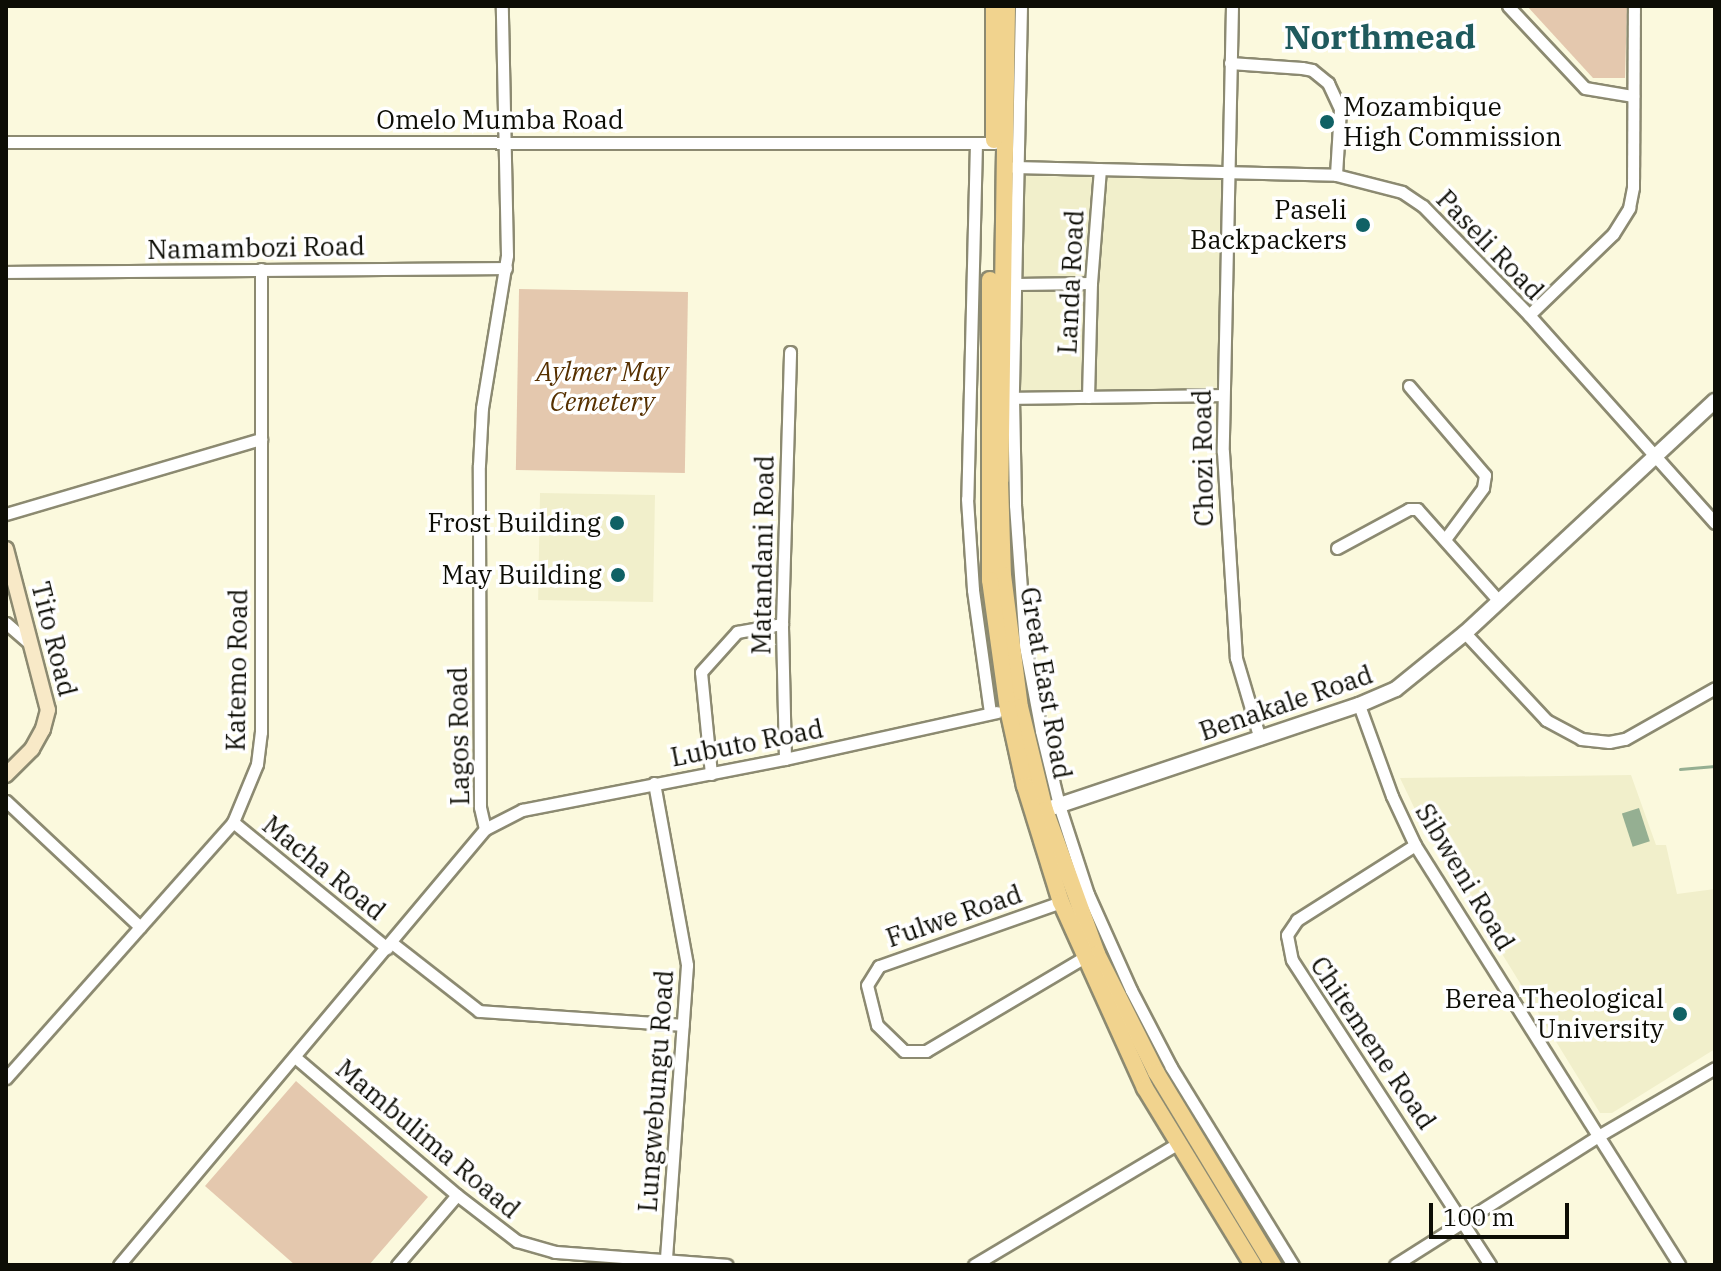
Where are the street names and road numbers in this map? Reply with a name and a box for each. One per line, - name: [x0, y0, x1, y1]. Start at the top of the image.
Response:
- street label: Omelo Mumba Road: [376, 104, 624, 136]
- street label: Paseli Road: [1430, 184, 1550, 306]
- street label: Landa Road: [1052, 209, 1090, 355]
- street label: Namambozi Road: [147, 231, 365, 265]
- street label: Chozi Road: [1186, 389, 1220, 527]
- street label: Matandani Road: [746, 455, 780, 655]
- street label: Tito Road: [25, 578, 83, 700]
- street label: Great East Road: [1014, 585, 1078, 781]
- street label: Katemo Road: [220, 588, 254, 752]
- street label: Benakale Road: [1195, 659, 1377, 747]
- street label: Lagos Road: [442, 666, 476, 806]
- street label: Lubuto Road: [668, 713, 826, 773]
- street label: Sibweni Road: [1409, 798, 1521, 956]
- street label: Macha Road: [256, 809, 392, 927]
- street label: Fulwe Road: [882, 878, 1026, 954]
- street label: Chitemene Road: [1304, 951, 1442, 1135]
- street label: Lungwebungu Road: [632, 969, 680, 1213]
- street label: Mambulima Roaad: [330, 1053, 526, 1225]

